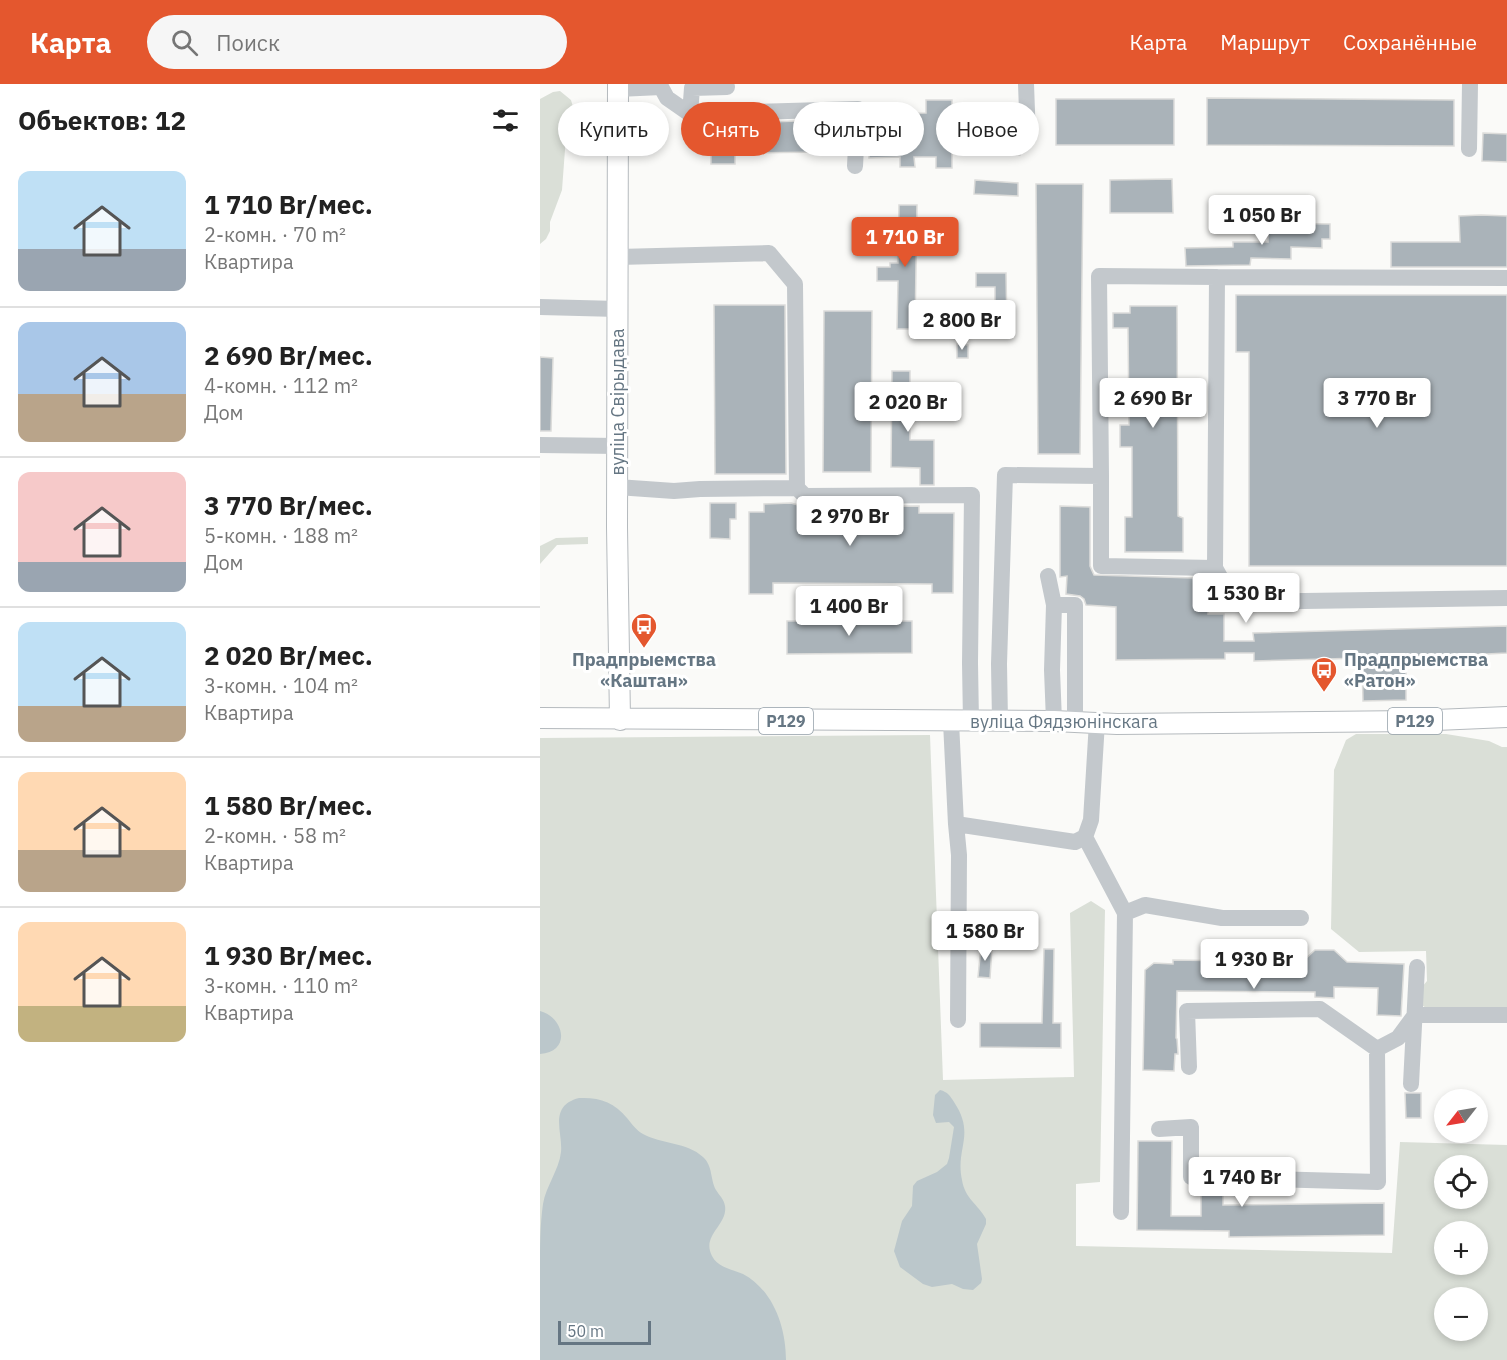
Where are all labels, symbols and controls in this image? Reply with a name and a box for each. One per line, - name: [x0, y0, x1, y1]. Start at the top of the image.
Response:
- search box: [147, 15, 567, 69]
- text: Карта: [30, 24, 111, 61]
- icon: search: [168, 26, 201, 59]
- text: Поиск: [216, 28, 280, 57]
- text: Карта: [1129, 28, 1187, 56]
- text: Маршрут: [1220, 28, 1310, 56]
- text: Сохранённые: [1343, 28, 1477, 56]
- chip: Купить: [558, 102, 669, 156]
- chip: Снять: [681, 102, 781, 156]
- chip: Фильтры: [793, 102, 924, 156]
- chip: Новое: [936, 102, 1039, 156]
- text: Объектов: 12: [18, 103, 186, 137]
- icon: filters: [489, 104, 522, 137]
- text: 1 710 Br/мес.: [204, 187, 373, 221]
- icon: home: [66, 195, 138, 267]
- pin: 1 050 Br: [1200, 195, 1324, 246]
- text: 1 050 Br: [1223, 201, 1301, 228]
- pin: 1 710 Br: [843, 217, 967, 268]
- text: 2-комн. · 70 m²: [204, 221, 346, 248]
- text: 1 710 Br: [866, 223, 944, 250]
- text: Квартира: [204, 248, 294, 275]
- pin: 2 800 Br: [900, 300, 1024, 351]
- text: 2 800 Br: [923, 306, 1001, 333]
- street label: вуліца Свірыдава: [606, 328, 629, 476]
- text: 2 690 Br/мес.: [204, 338, 373, 372]
- icon: home: [66, 346, 138, 418]
- text: 4-комн. · 112 m²: [204, 372, 358, 399]
- pin: 2 690 Br: [1091, 378, 1215, 429]
- pin: 3 770 Br: [1315, 378, 1439, 429]
- pin: 2 020 Br: [846, 382, 970, 433]
- text: 2 690 Br: [1114, 384, 1192, 411]
- text: 3 770 Br: [1338, 384, 1416, 411]
- text: 2 020 Br: [869, 388, 947, 415]
- text: Дом: [204, 399, 244, 426]
- text: 3 770 Br/мес.: [204, 488, 373, 522]
- icon: home: [66, 496, 138, 568]
- pin: 2 970 Br: [788, 496, 912, 547]
- text: 2 970 Br: [811, 502, 889, 529]
- text: 5-комн. · 188 m²: [204, 522, 358, 549]
- text: Дом: [204, 549, 244, 576]
- pin: 1 530 Br: [1184, 573, 1308, 624]
- text: 1 530 Br: [1207, 579, 1285, 606]
- pin: 1 400 Br: [787, 586, 911, 637]
- text: 1 400 Br: [810, 592, 888, 619]
- bus stop icon: Прадпрыемства «Каштан»: [629, 611, 659, 649]
- text: 2 020 Br/мес.: [204, 638, 373, 672]
- icon: home: [66, 646, 138, 718]
- place label: Прадпрыемства «Каштан»: [572, 648, 716, 692]
- place label: Прадпрыемства «Ратон»: [1344, 648, 1488, 692]
- bus stop icon: Прадпрыемства «Ратон»: [1309, 655, 1339, 693]
- text: 3-комн. · 104 m²: [204, 672, 358, 699]
- text: Квартира: [204, 699, 294, 726]
- road number: Р129: [759, 708, 813, 734]
- road number: Р129: [1388, 708, 1442, 734]
- street label: вуліца Фядзюнінскага: [970, 710, 1158, 733]
- text: 1 580 Br/мес.: [204, 788, 373, 822]
- icon: home: [66, 796, 138, 868]
- text: 2-комн. · 58 m²: [204, 822, 346, 849]
- text: Квартира: [204, 849, 294, 876]
- pin: 1 580 Br: [923, 911, 1047, 962]
- text: 1 580 Br: [946, 917, 1024, 944]
- text: 1 930 Br/мес.: [204, 938, 373, 972]
- pin: 1 930 Br: [1192, 939, 1316, 990]
- text: 1 930 Br: [1215, 945, 1293, 972]
- icon: home: [66, 946, 138, 1018]
- text: 3-комн. · 110 m²: [204, 972, 358, 999]
- text: Квартира: [204, 999, 294, 1026]
- north arrow: [1434, 1089, 1488, 1143]
- map controls: [1434, 1089, 1488, 1341]
- button: locate: [1434, 1155, 1488, 1209]
- pin: 1 740 Br: [1180, 1157, 1304, 1208]
- text: 1 740 Br: [1203, 1163, 1281, 1190]
- button: +: [1434, 1221, 1488, 1275]
- button: −: [1434, 1287, 1488, 1341]
- scale bar: [558, 1318, 651, 1346]
- text: 50 m: [567, 1321, 604, 1341]

